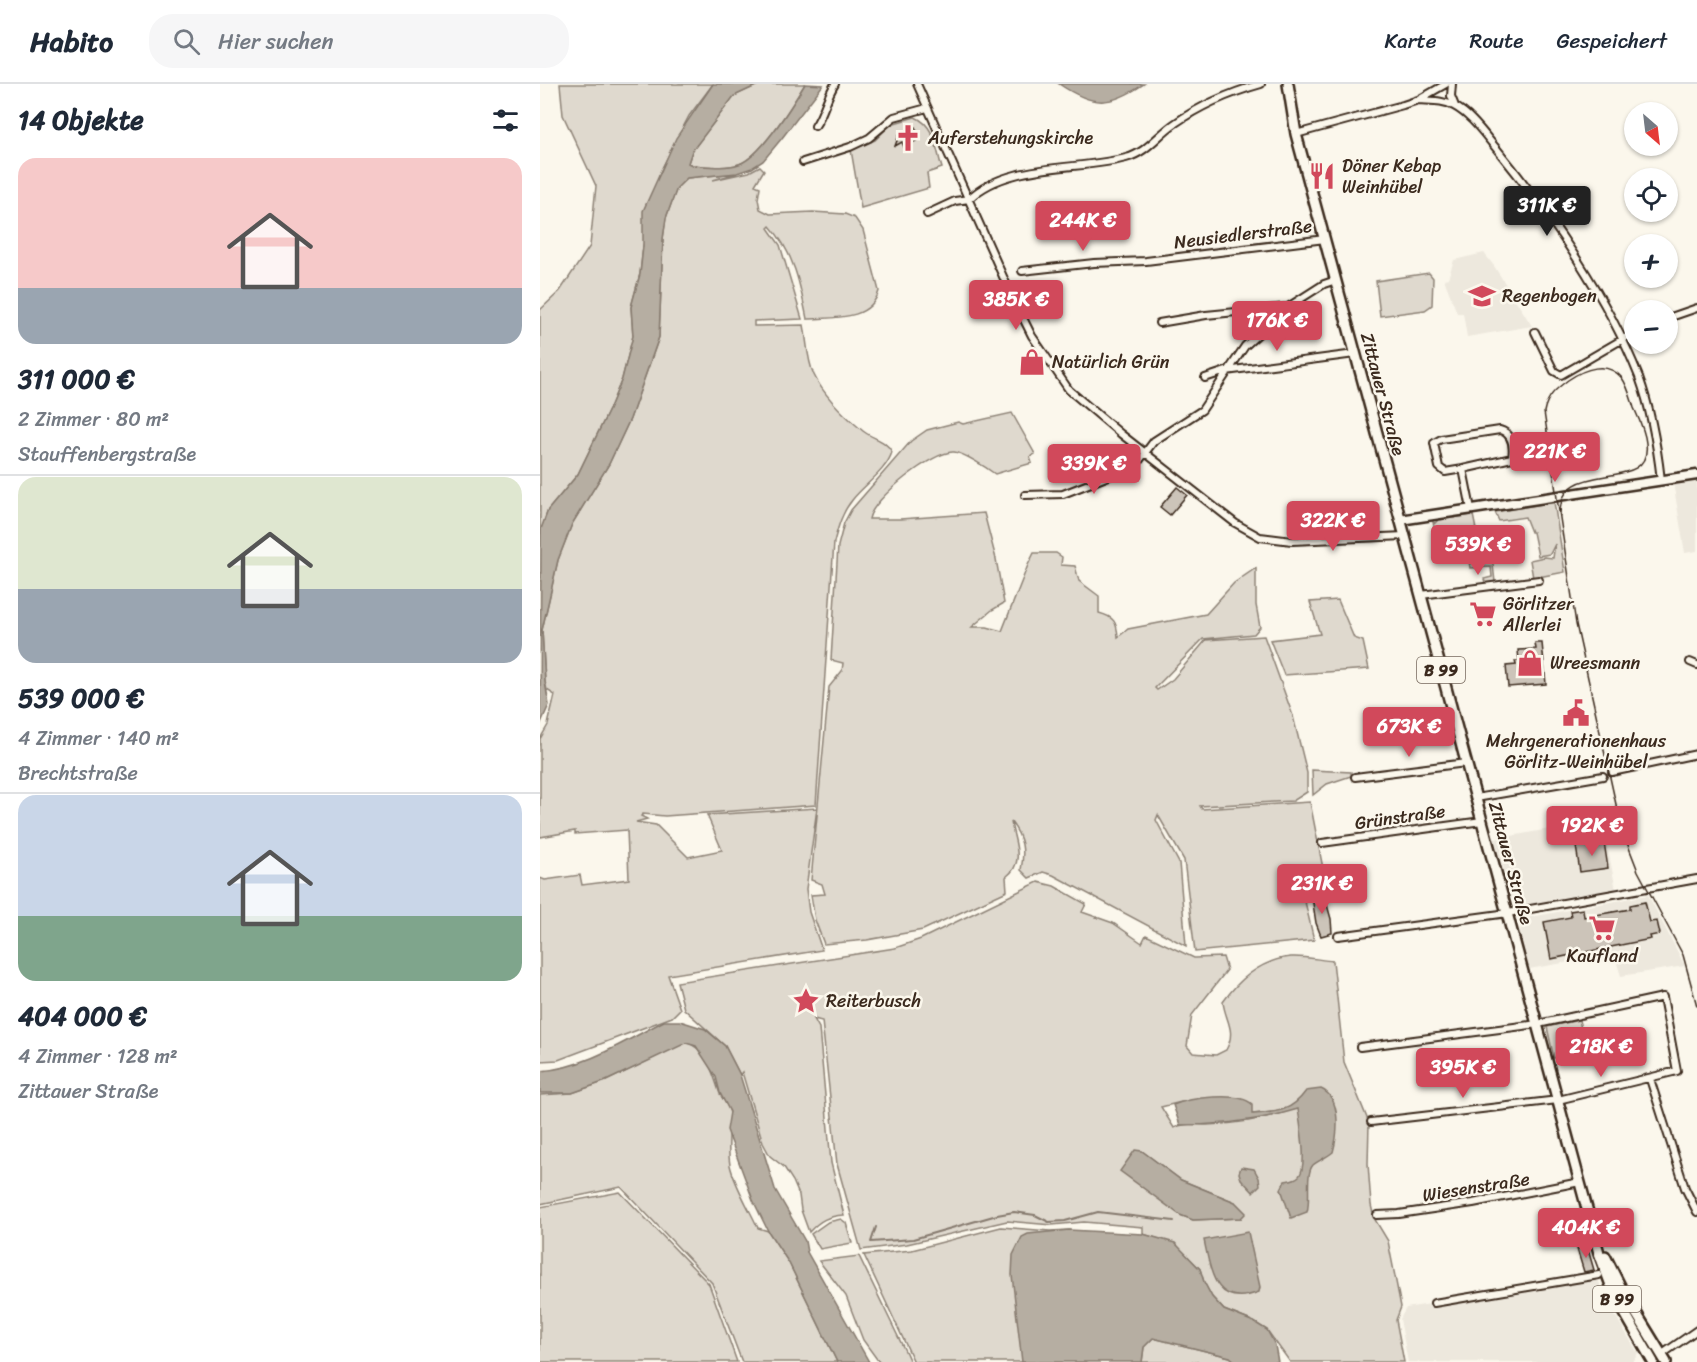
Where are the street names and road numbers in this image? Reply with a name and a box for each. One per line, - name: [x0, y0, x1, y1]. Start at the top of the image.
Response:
- street label: Neusiedlerstraße: [1172, 210, 1314, 258]
- street label: Zittauer Straße: [1351, 329, 1415, 459]
- road number: B 99: [1417, 657, 1465, 683]
- street label: Grünstraße: [1353, 795, 1447, 839]
- street label: Zittauer Straße: [1479, 798, 1543, 928]
- street label: Wiesenstraße: [1420, 1163, 1532, 1211]
- road number: B 99: [1593, 1286, 1641, 1312]

